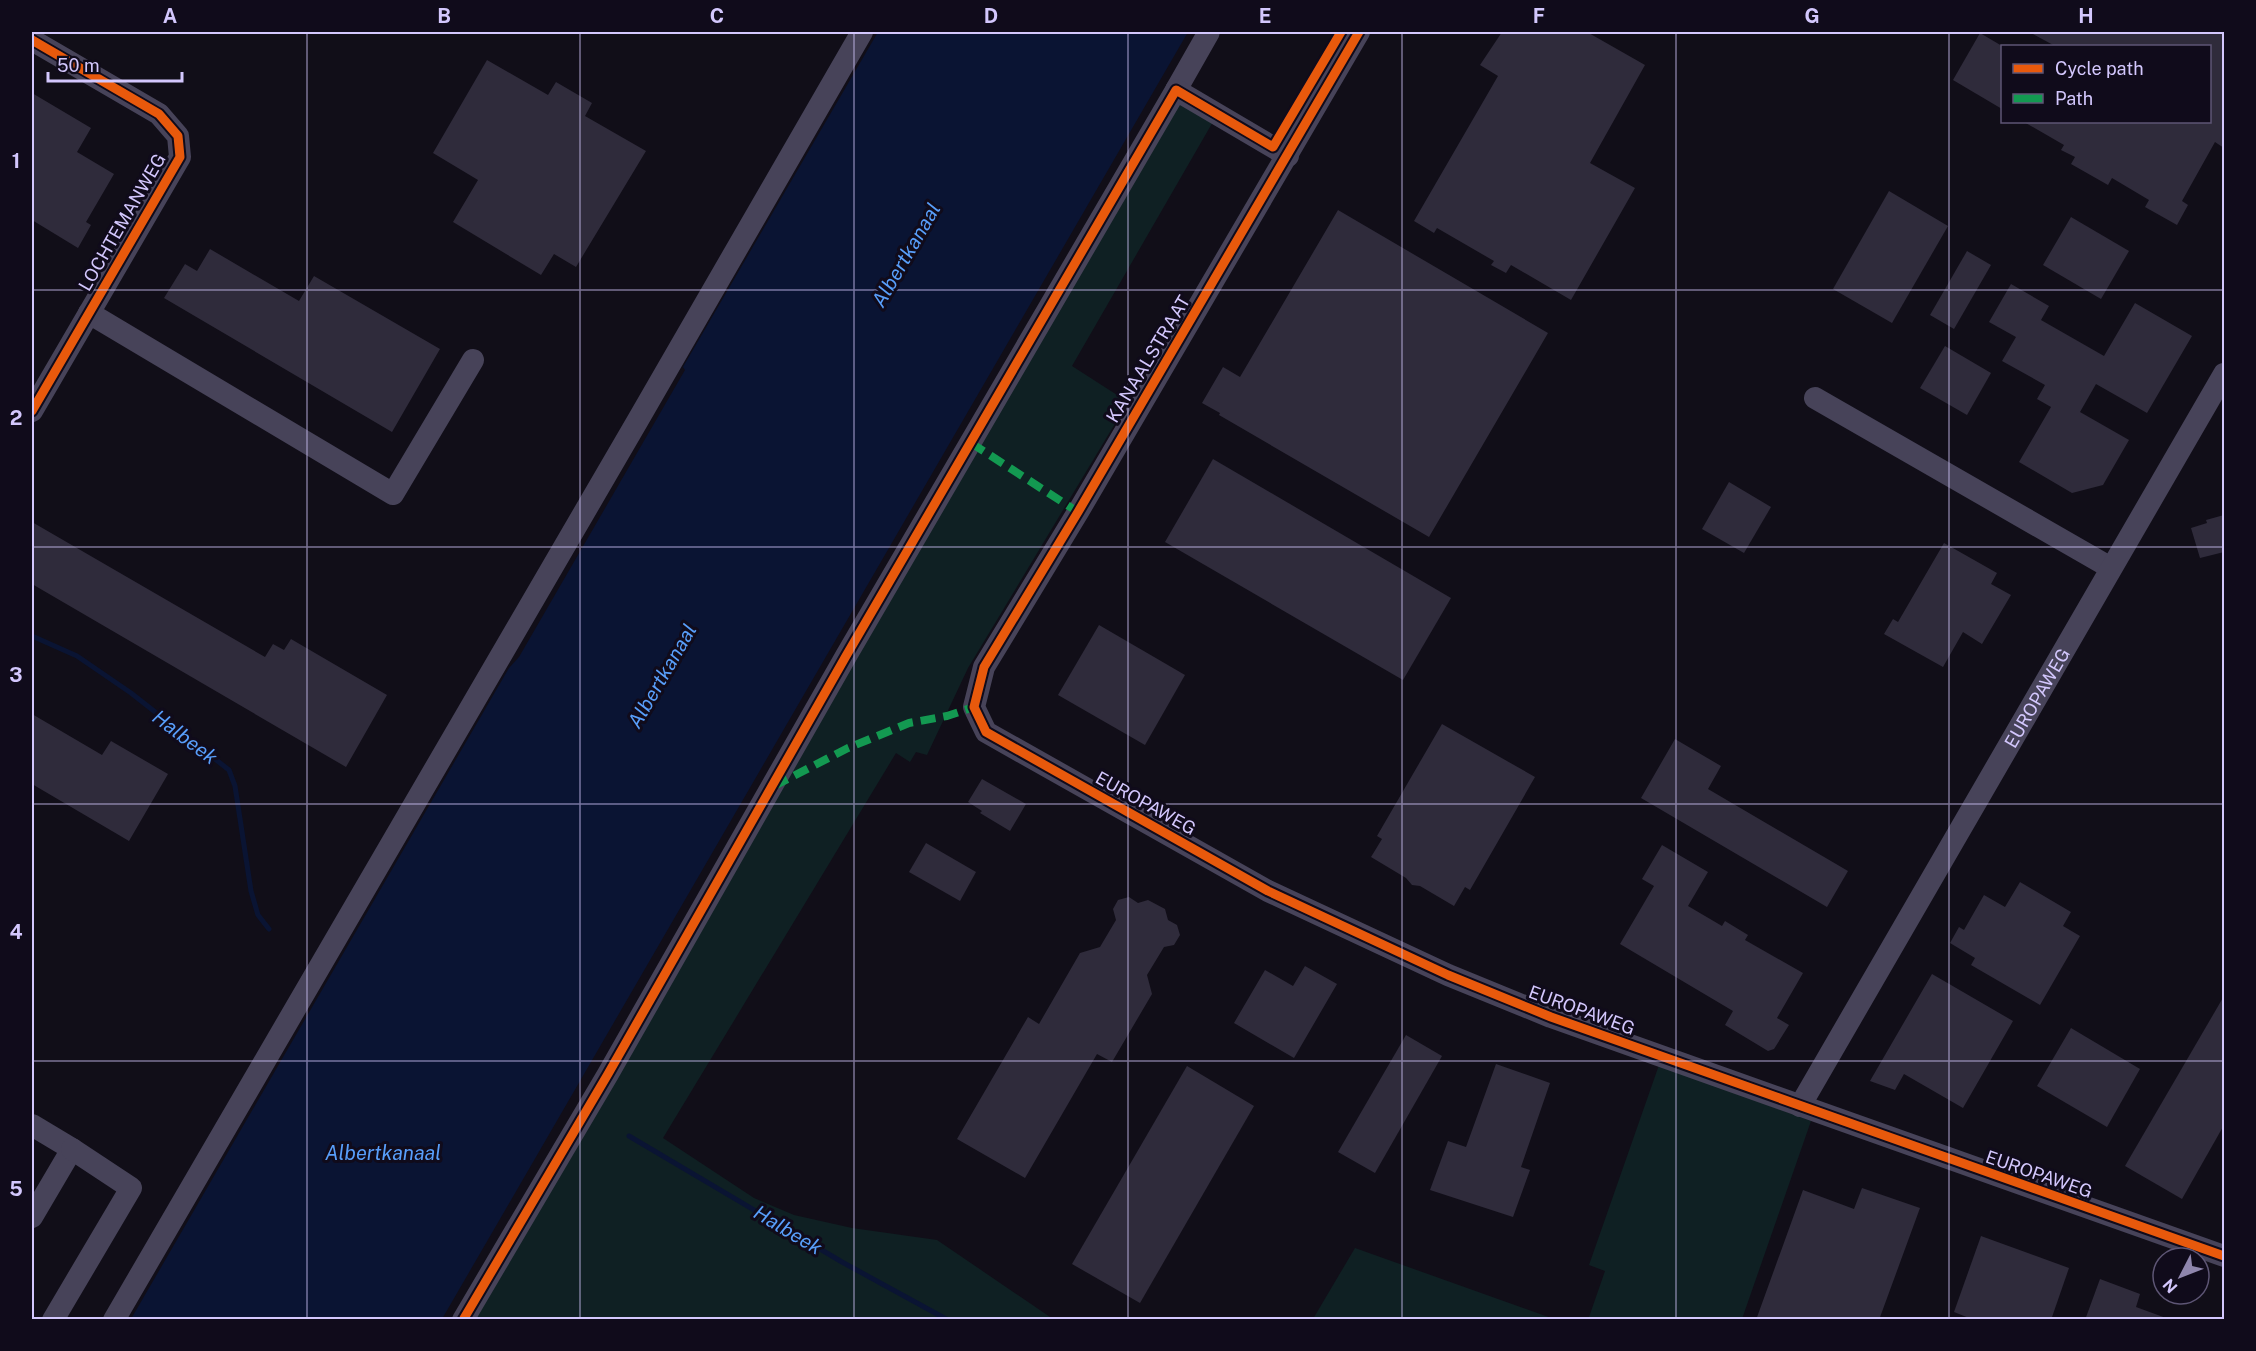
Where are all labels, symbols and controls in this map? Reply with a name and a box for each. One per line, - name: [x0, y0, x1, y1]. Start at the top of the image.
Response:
- text: A: [163, 4, 177, 28]
- text: B: [437, 4, 451, 28]
- text: C: [710, 4, 724, 28]
- text: D: [984, 4, 998, 28]
- text: E: [1259, 4, 1271, 28]
- text: F: [1533, 4, 1545, 28]
- text: G: [1804, 4, 1820, 28]
- text: H: [2078, 4, 2094, 28]
- scale bar: [48, 45, 182, 83]
- legend: [2001, 45, 2211, 123]
- text: 50 m: [57, 55, 100, 76]
- text: Cycle path: [2055, 58, 2144, 79]
- text: Path: [2055, 88, 2093, 109]
- text: 1: [12, 149, 20, 173]
- street label: LOCHTEMANWEG: [74, 150, 170, 294]
- water label: Albertkanaal: [867, 199, 945, 311]
- street label: KANAALSTRAAT: [1102, 291, 1194, 426]
- text: 2: [10, 406, 22, 430]
- water label: Albertkanaal: [623, 620, 701, 732]
- street label: EUROPAWEG: [2000, 644, 2074, 751]
- text: 3: [9, 663, 23, 687]
- water label: Halbeek: [148, 705, 222, 769]
- street label: EUROPAWEG: [1092, 767, 1200, 839]
- text: 4: [9, 920, 23, 944]
- street label: EUROPAWEG: [1526, 981, 1638, 1039]
- water label: Albertkanaal: [325, 1141, 441, 1165]
- street label: EUROPAWEG: [1983, 1146, 2095, 1202]
- text: 5: [9, 1177, 23, 1201]
- water label: Halbeek: [750, 1200, 827, 1260]
- north arrow: [2151, 1246, 2211, 1306]
- text: N: [2159, 1275, 2181, 1297]

